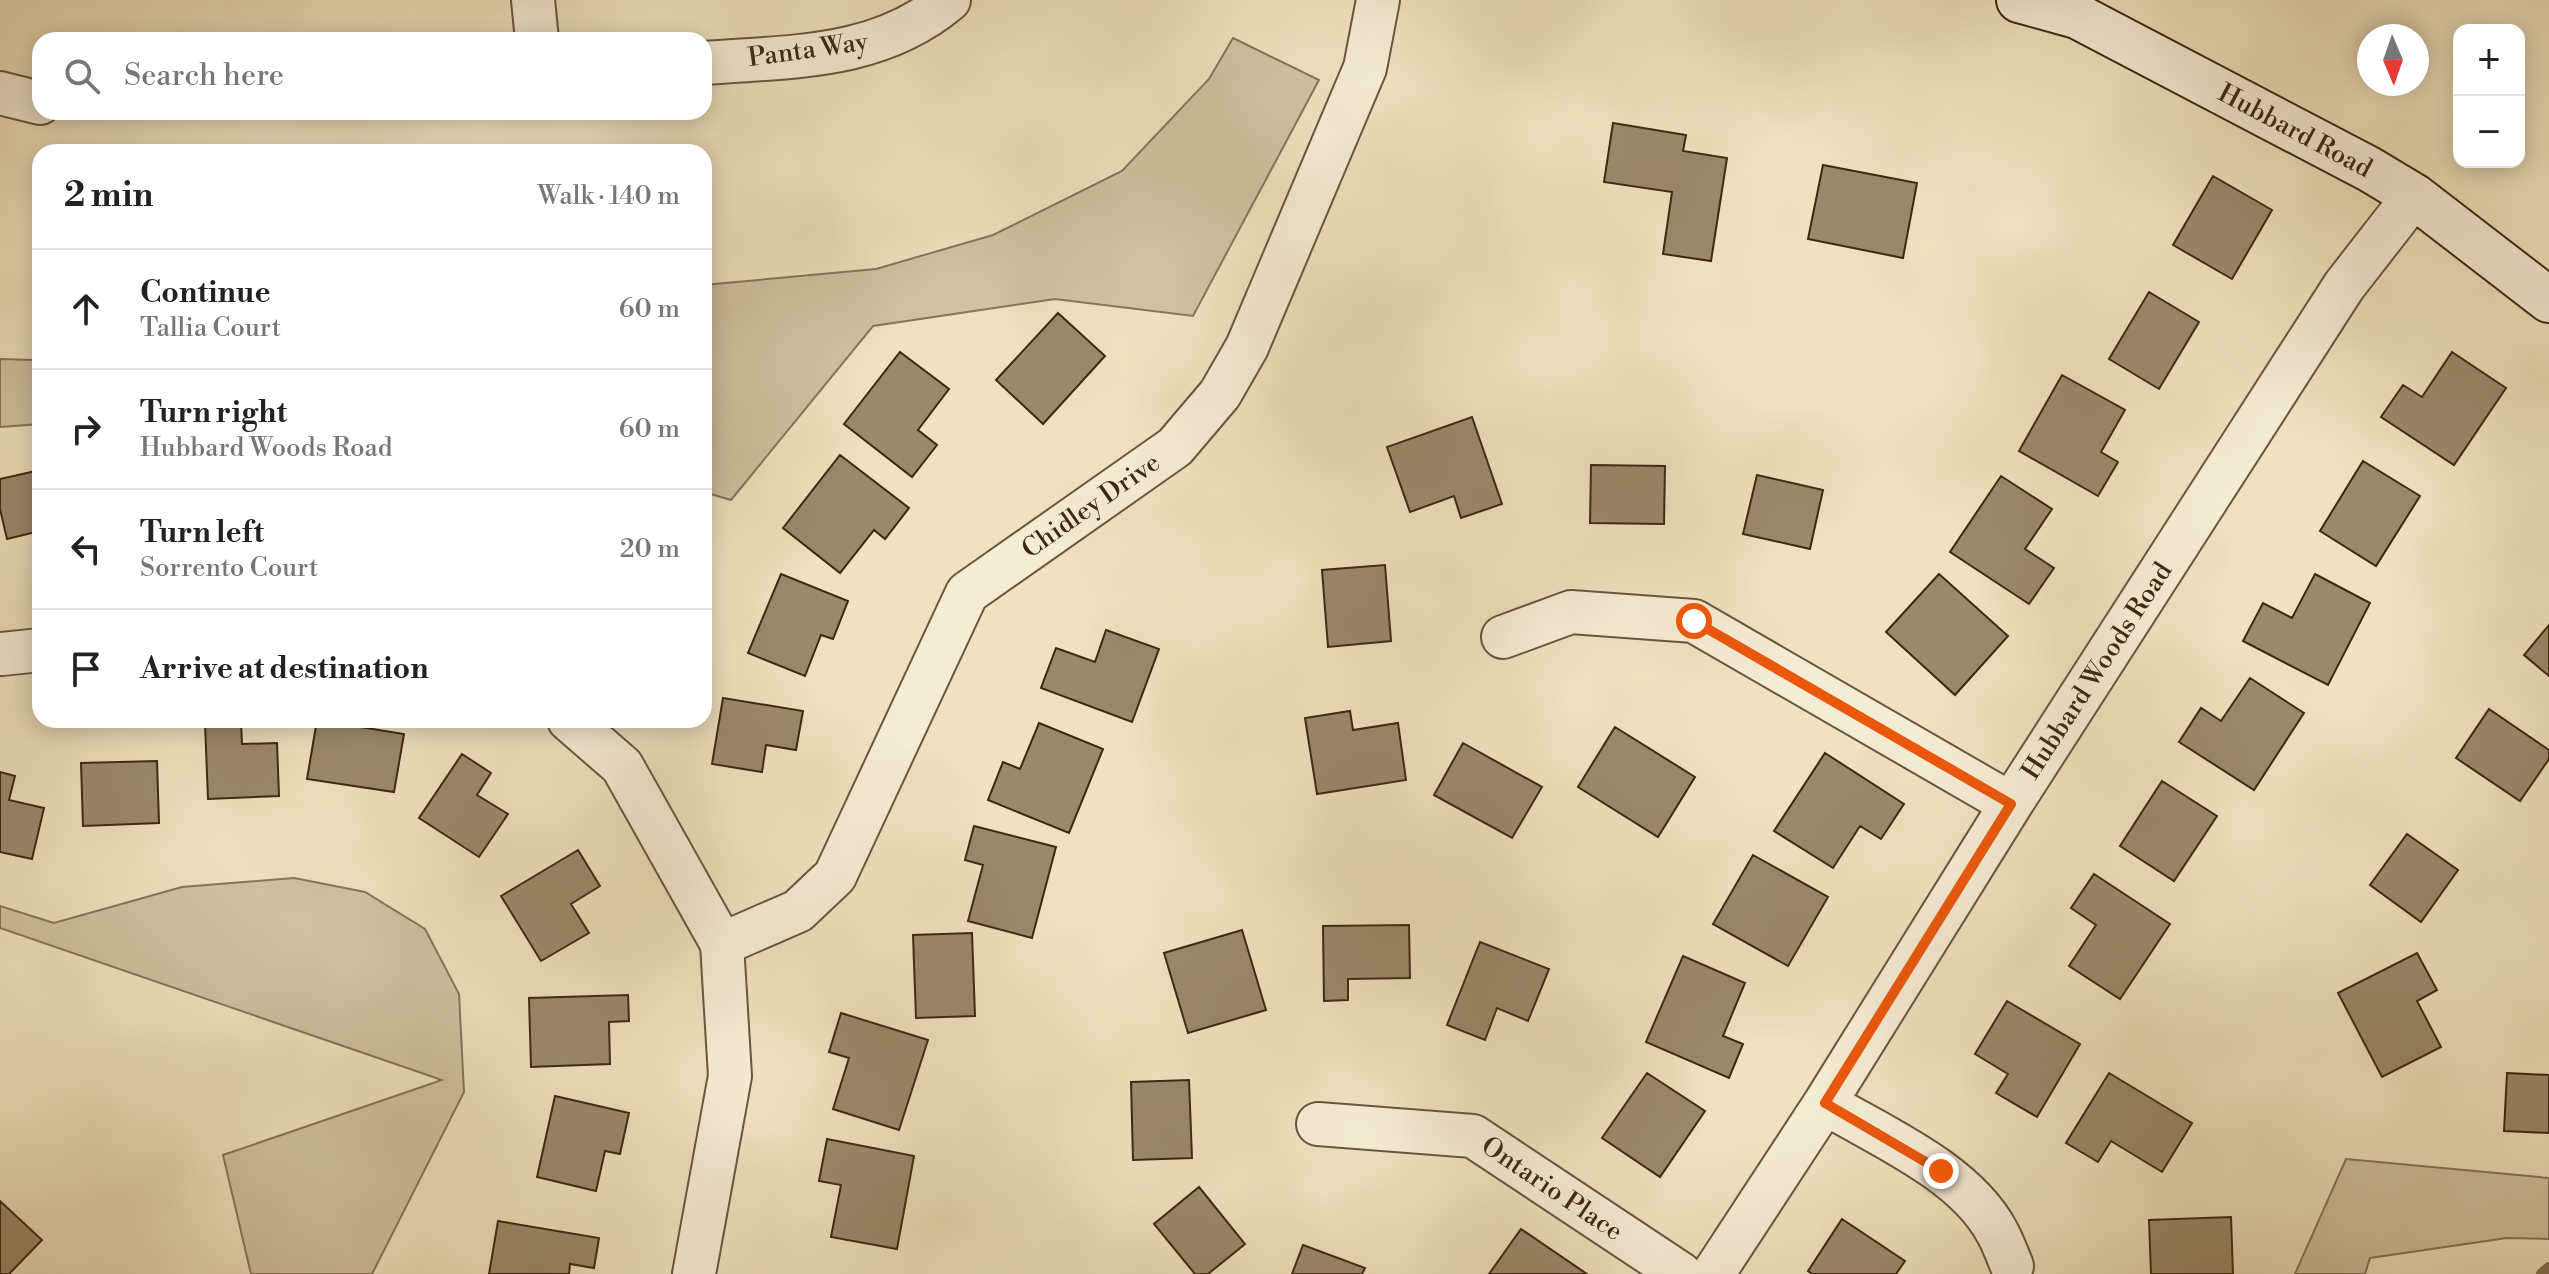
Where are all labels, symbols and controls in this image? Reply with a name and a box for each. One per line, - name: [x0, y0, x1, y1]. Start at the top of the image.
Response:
- north arrow: [2357, 24, 2429, 96]
- map controls: [2453, 24, 2525, 168]
- button: +: [2453, 24, 2525, 96]
- street label: Panta Way: [746, 26, 870, 74]
- search box: [32, 32, 712, 120]
- icon: search: [60, 54, 104, 98]
- text: Search here: [124, 57, 284, 95]
- street label: Hubbard Road: [2212, 77, 2378, 185]
- button: −: [2453, 96, 2525, 168]
- text: 2 min: [64, 175, 153, 217]
- text: Walk · 140 m: [538, 180, 680, 212]
- text: Continue: [140, 274, 271, 312]
- icon: ahead: [64, 287, 108, 331]
- text: 60 m: [619, 293, 680, 325]
- text: Tallia Court: [140, 312, 281, 344]
- text: Turn right: [140, 394, 287, 432]
- icon: right: [64, 407, 108, 451]
- text: 60 m: [619, 413, 680, 445]
- text: Hubbard Woods Road: [140, 432, 392, 464]
- street label: Chidley Drive: [1016, 447, 1166, 565]
- text: Turn left: [140, 514, 264, 552]
- icon: left: [64, 527, 108, 571]
- text: 20 m: [620, 533, 680, 565]
- text: Sorrento Court: [140, 552, 318, 584]
- street label: Hubbard Woods Road: [2015, 556, 2179, 786]
- route start: [1676, 603, 1712, 639]
- icon: arrive: [64, 647, 108, 691]
- text: Arrive at destination: [140, 650, 429, 688]
- street label: Ontario Place: [1475, 1130, 1629, 1248]
- route end: [1923, 1153, 1959, 1189]

